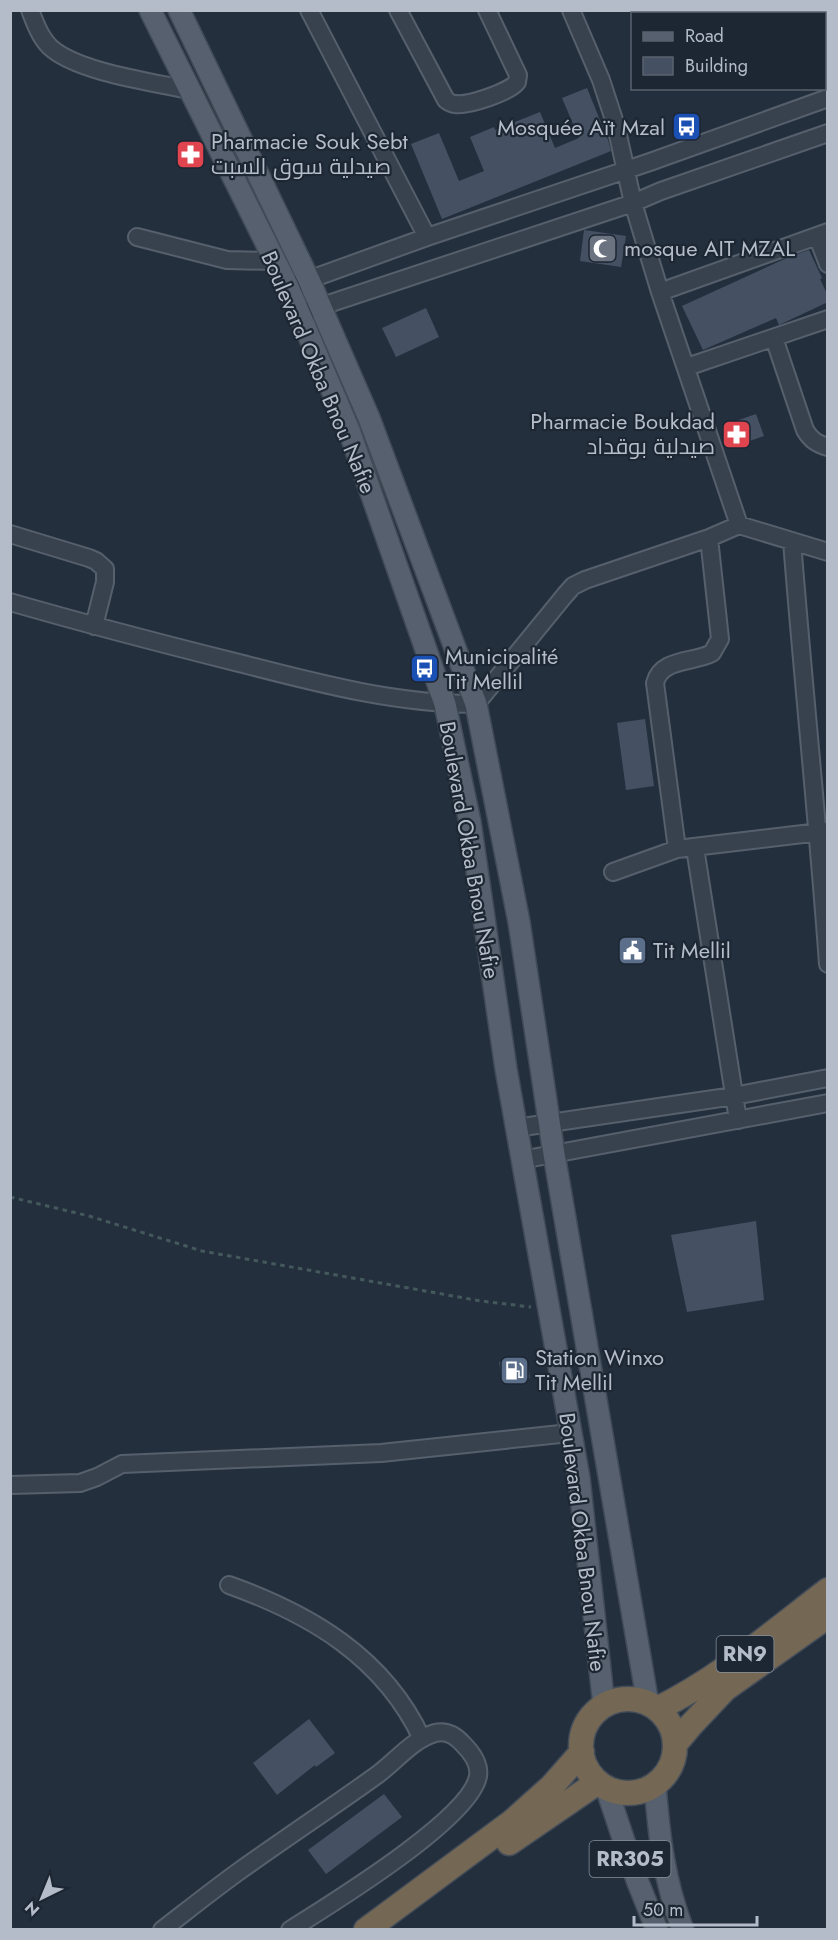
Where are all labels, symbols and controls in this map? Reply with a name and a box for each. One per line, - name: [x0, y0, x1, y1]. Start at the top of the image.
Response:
- legend: [631, 12, 826, 90]
- text: Road: [685, 23, 724, 49]
- text: Building: [685, 53, 748, 79]
- place label: Mosquée Aït Mzal: [497, 111, 665, 143]
- bus stop icon: Mosquée Aït Mzal: [670, 111, 702, 143]
- place label: Pharmacie Souk Sebt صيدلية سوق السبت: [211, 125, 408, 182]
- pharmacy icon: Pharmacie Souk Sebt صيدلية سوق السبت: [174, 138, 206, 170]
- mosque icon: mosque AIT MZAL: [587, 232, 619, 264]
- place label: mosque AIT MZAL: [624, 232, 795, 264]
- street label: Boulevard Okba Bnou Nafie: [253, 246, 385, 498]
- place label: Pharmacie Boukdad صيدلية بوقداد: [530, 405, 715, 462]
- pharmacy icon: Pharmacie Boukdad صيدلية بوقداد: [720, 418, 752, 450]
- place label: Municipalité Tit Mellil: [445, 640, 558, 697]
- bus stop icon: Municipalité Tit Mellil: [408, 653, 440, 685]
- street label: Boulevard Okba Bnou Nafie: [432, 719, 508, 981]
- public building icon: Tit Mellil: [616, 934, 648, 966]
- place label: Tit Mellil: [653, 934, 731, 966]
- place label: Station Winxo Tit Mellil: [535, 1341, 664, 1398]
- fuel station icon: Station Winxo Tit Mellil: [498, 1354, 530, 1386]
- street label: Boulevard Okba Bnou Nafie: [551, 1411, 615, 1673]
- road number: RN9: [716, 1636, 774, 1672]
- road number: RR305: [590, 1841, 670, 1877]
- north arrow: [12, 1868, 72, 1928]
- scale bar: [634, 1889, 757, 1927]
- text: N: [20, 1896, 45, 1921]
- text: 50 m: [643, 1897, 683, 1923]

